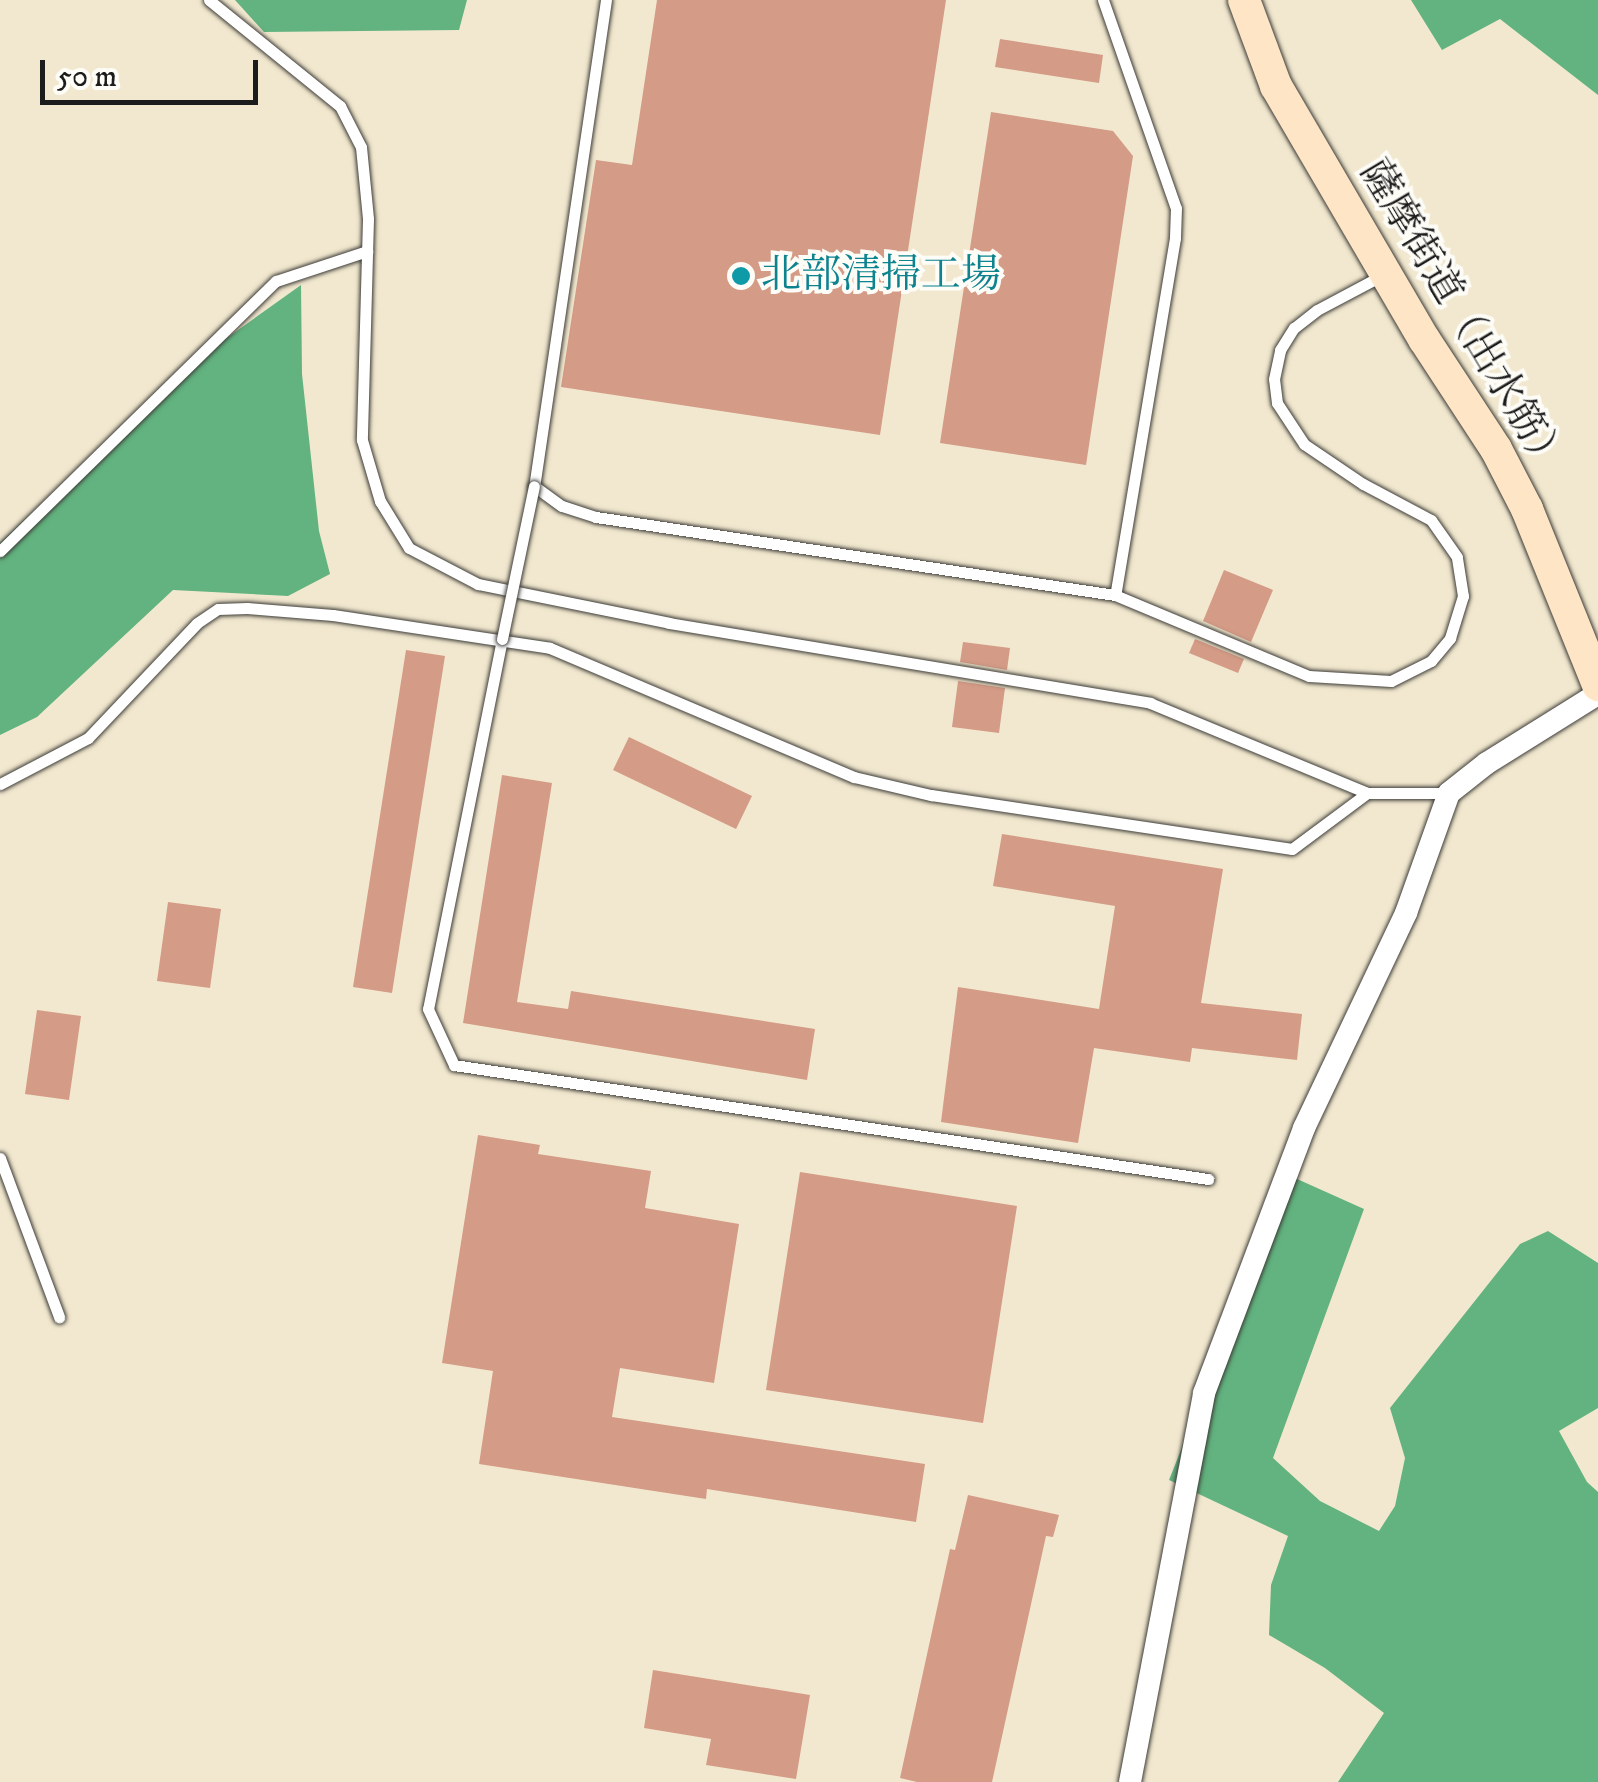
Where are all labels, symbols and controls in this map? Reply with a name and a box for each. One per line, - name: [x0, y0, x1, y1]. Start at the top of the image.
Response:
- scale bar: [45, 40, 262, 102]
- text: 50 m: [57, 59, 117, 96]
- street label: 薩摩街道（出水筋）: [1349, 151, 1575, 485]
- place label: 北部清掃工場: [761, 252, 1001, 300]
- marker: 北部清掃工場: [730, 265, 752, 287]

